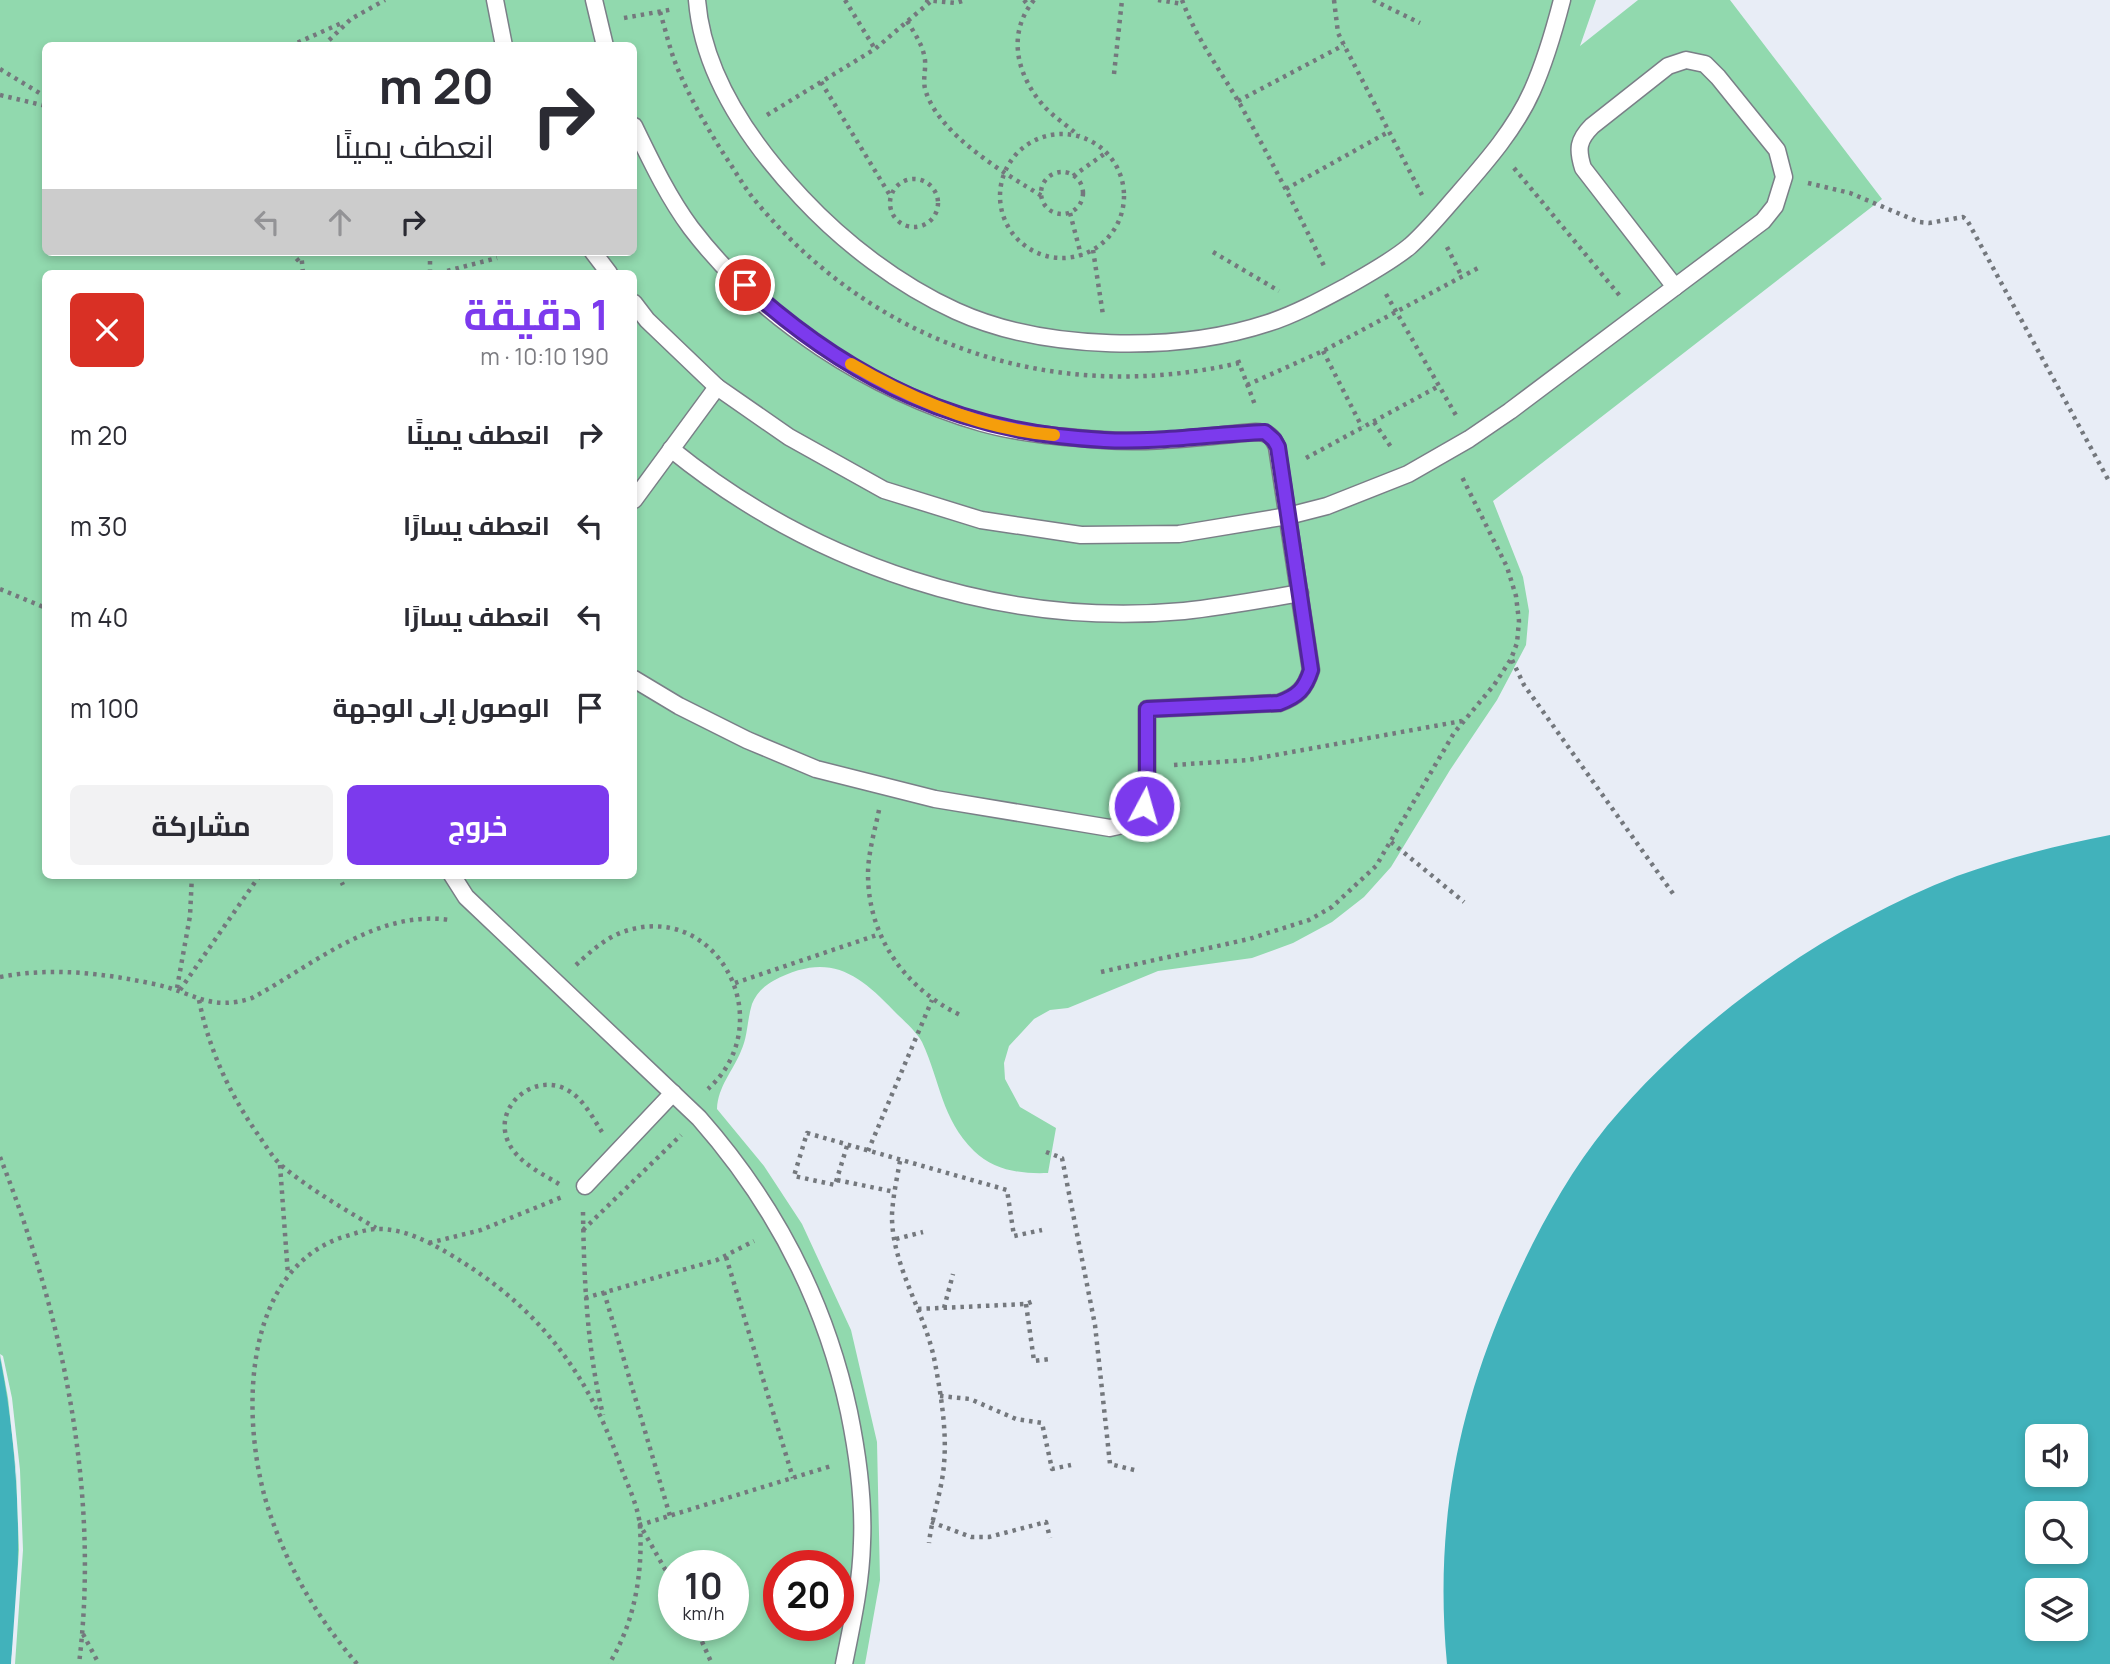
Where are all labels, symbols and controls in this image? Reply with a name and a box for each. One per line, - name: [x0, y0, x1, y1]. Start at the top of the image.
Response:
- text: 20 m: [379, 52, 494, 119]
- icon: right: [518, 70, 609, 161]
- text: انعطف يمينًا: [334, 124, 494, 168]
- icon: left: [248, 203, 286, 241]
- icon: ahead: [321, 203, 359, 241]
- icon: right: [394, 203, 432, 241]
- pin: [715, 255, 775, 315]
- icon: arrive: [726, 266, 764, 304]
- text: 1 دقيقة: [463, 285, 609, 343]
- button: close: [70, 293, 144, 367]
- text: 190 m · 10:10: [480, 340, 609, 372]
- text: انعطف يمينًا: [406, 416, 550, 452]
- icon: right: [571, 416, 609, 454]
- text: 20 m: [70, 417, 128, 453]
- text: انعطف يسارًا: [403, 507, 550, 543]
- icon: left: [571, 507, 609, 545]
- text: 30 m: [70, 508, 128, 544]
- text: انعطف يسارًا: [403, 598, 550, 634]
- icon: left: [571, 598, 609, 636]
- text: 40 m: [70, 599, 128, 635]
- text: الوصول إلى الوجهة: [332, 689, 550, 725]
- icon: arrive: [571, 689, 609, 727]
- text: 100 m: [70, 690, 139, 726]
- position arrow: [1107, 769, 1181, 843]
- button: مشاركة: [70, 785, 333, 865]
- button: خروج: [347, 785, 609, 865]
- map controls: [2025, 1424, 2088, 1641]
- button: sound: [2025, 1424, 2088, 1487]
- button: search: [2025, 1501, 2088, 1564]
- speed limit sign: 20: [763, 1550, 854, 1641]
- text: 10: [684, 1562, 723, 1610]
- button: layers: [2025, 1578, 2088, 1641]
- text: km/h: [683, 1601, 724, 1625]

